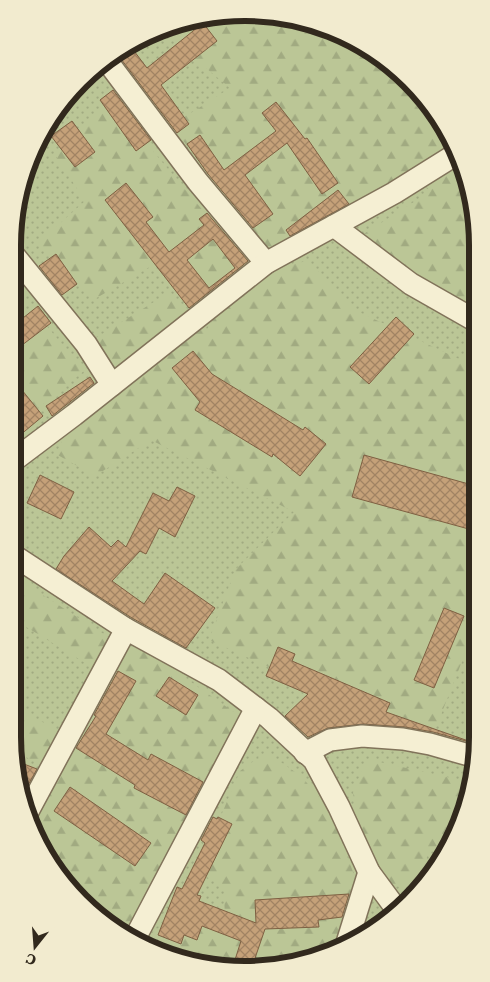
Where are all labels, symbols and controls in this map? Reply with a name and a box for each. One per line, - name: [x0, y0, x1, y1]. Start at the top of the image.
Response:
- north arrow: [10, 922, 60, 972]
- text: С: [24, 950, 38, 969]

